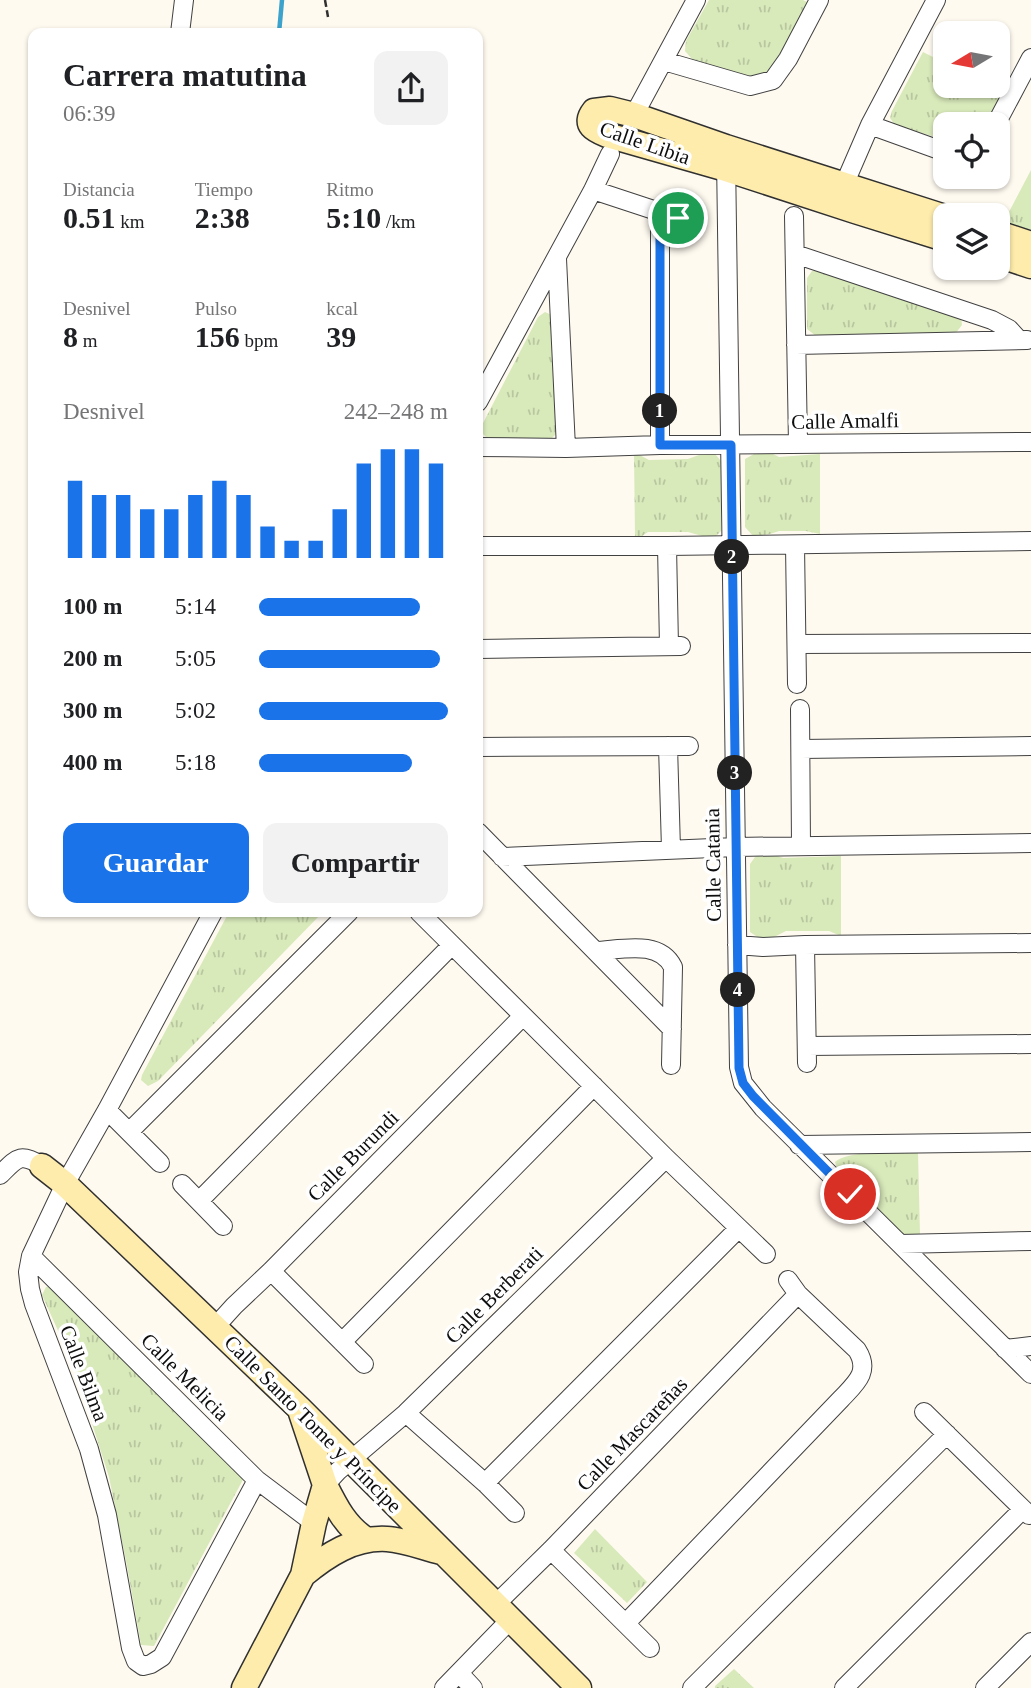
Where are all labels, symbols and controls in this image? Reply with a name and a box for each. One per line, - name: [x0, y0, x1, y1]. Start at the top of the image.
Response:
- north arrow: [933, 21, 1010, 98]
- map controls: [933, 21, 1010, 280]
- button: share: [374, 51, 448, 125]
- text: Carrera matutina: [63, 57, 307, 93]
- text: 06:39: [63, 101, 115, 126]
- button: locate: [933, 112, 1010, 189]
- street label: Calle Libia: [597, 116, 694, 170]
- text: Distancia: [63, 179, 135, 200]
- text: Tiempo: [195, 179, 253, 200]
- text: Ritmo: [326, 179, 374, 200]
- pin: [648, 188, 708, 248]
- icon: arrive: [659, 199, 697, 237]
- text: 0.51: [63, 201, 116, 234]
- text: 2:38: [195, 201, 250, 234]
- text: 5:10: [326, 201, 381, 234]
- button: layers: [933, 203, 1010, 280]
- text: km: [116, 211, 145, 232]
- text: /km: [381, 211, 416, 232]
- text: Desnivel: [63, 298, 131, 319]
- text: Pulso: [195, 298, 237, 319]
- text: kcal: [326, 298, 358, 319]
- text: 8: [63, 320, 78, 353]
- text: 156: [195, 320, 240, 353]
- text: 39: [326, 320, 356, 353]
- text: m: [78, 330, 98, 351]
- text: bpm: [240, 330, 278, 351]
- pin: 1: [642, 394, 678, 428]
- text: Desnivel: [63, 399, 145, 424]
- text: 242–248 m: [344, 399, 448, 424]
- text: 1: [655, 400, 664, 421]
- street label: Calle Amalfi: [791, 408, 899, 434]
- pin: 2: [714, 540, 750, 574]
- text: 2: [727, 546, 736, 567]
- text: 100 m: [63, 594, 122, 619]
- text: 5:14: [175, 594, 216, 619]
- text: 200 m: [63, 646, 122, 671]
- text: 5:05: [175, 646, 216, 671]
- text: 300 m: [63, 698, 122, 723]
- text: 5:02: [175, 698, 216, 723]
- text: 400 m: [63, 750, 122, 775]
- text: 5:18: [175, 750, 216, 775]
- pin: 3: [718, 756, 752, 790]
- text: 3: [730, 762, 739, 783]
- street label: Calle Catania: [700, 807, 726, 922]
- button: Guardar: [63, 823, 249, 903]
- button: Compartir: [263, 823, 448, 903]
- pin: 4: [720, 972, 756, 1007]
- text: 4: [733, 979, 742, 1000]
- street label: Calle Burundi: [303, 1106, 403, 1206]
- pin: [820, 1164, 880, 1224]
- icon: check: [831, 1175, 869, 1213]
- street label: Calle Berberati: [440, 1241, 548, 1349]
- street label: Calle Bilma: [55, 1322, 114, 1425]
- street label: Calle Melicia: [136, 1328, 234, 1426]
- street label: Calle Santo Tome y Príncipe: [219, 1330, 407, 1518]
- street label: Calle Mascareñas: [572, 1372, 692, 1496]

